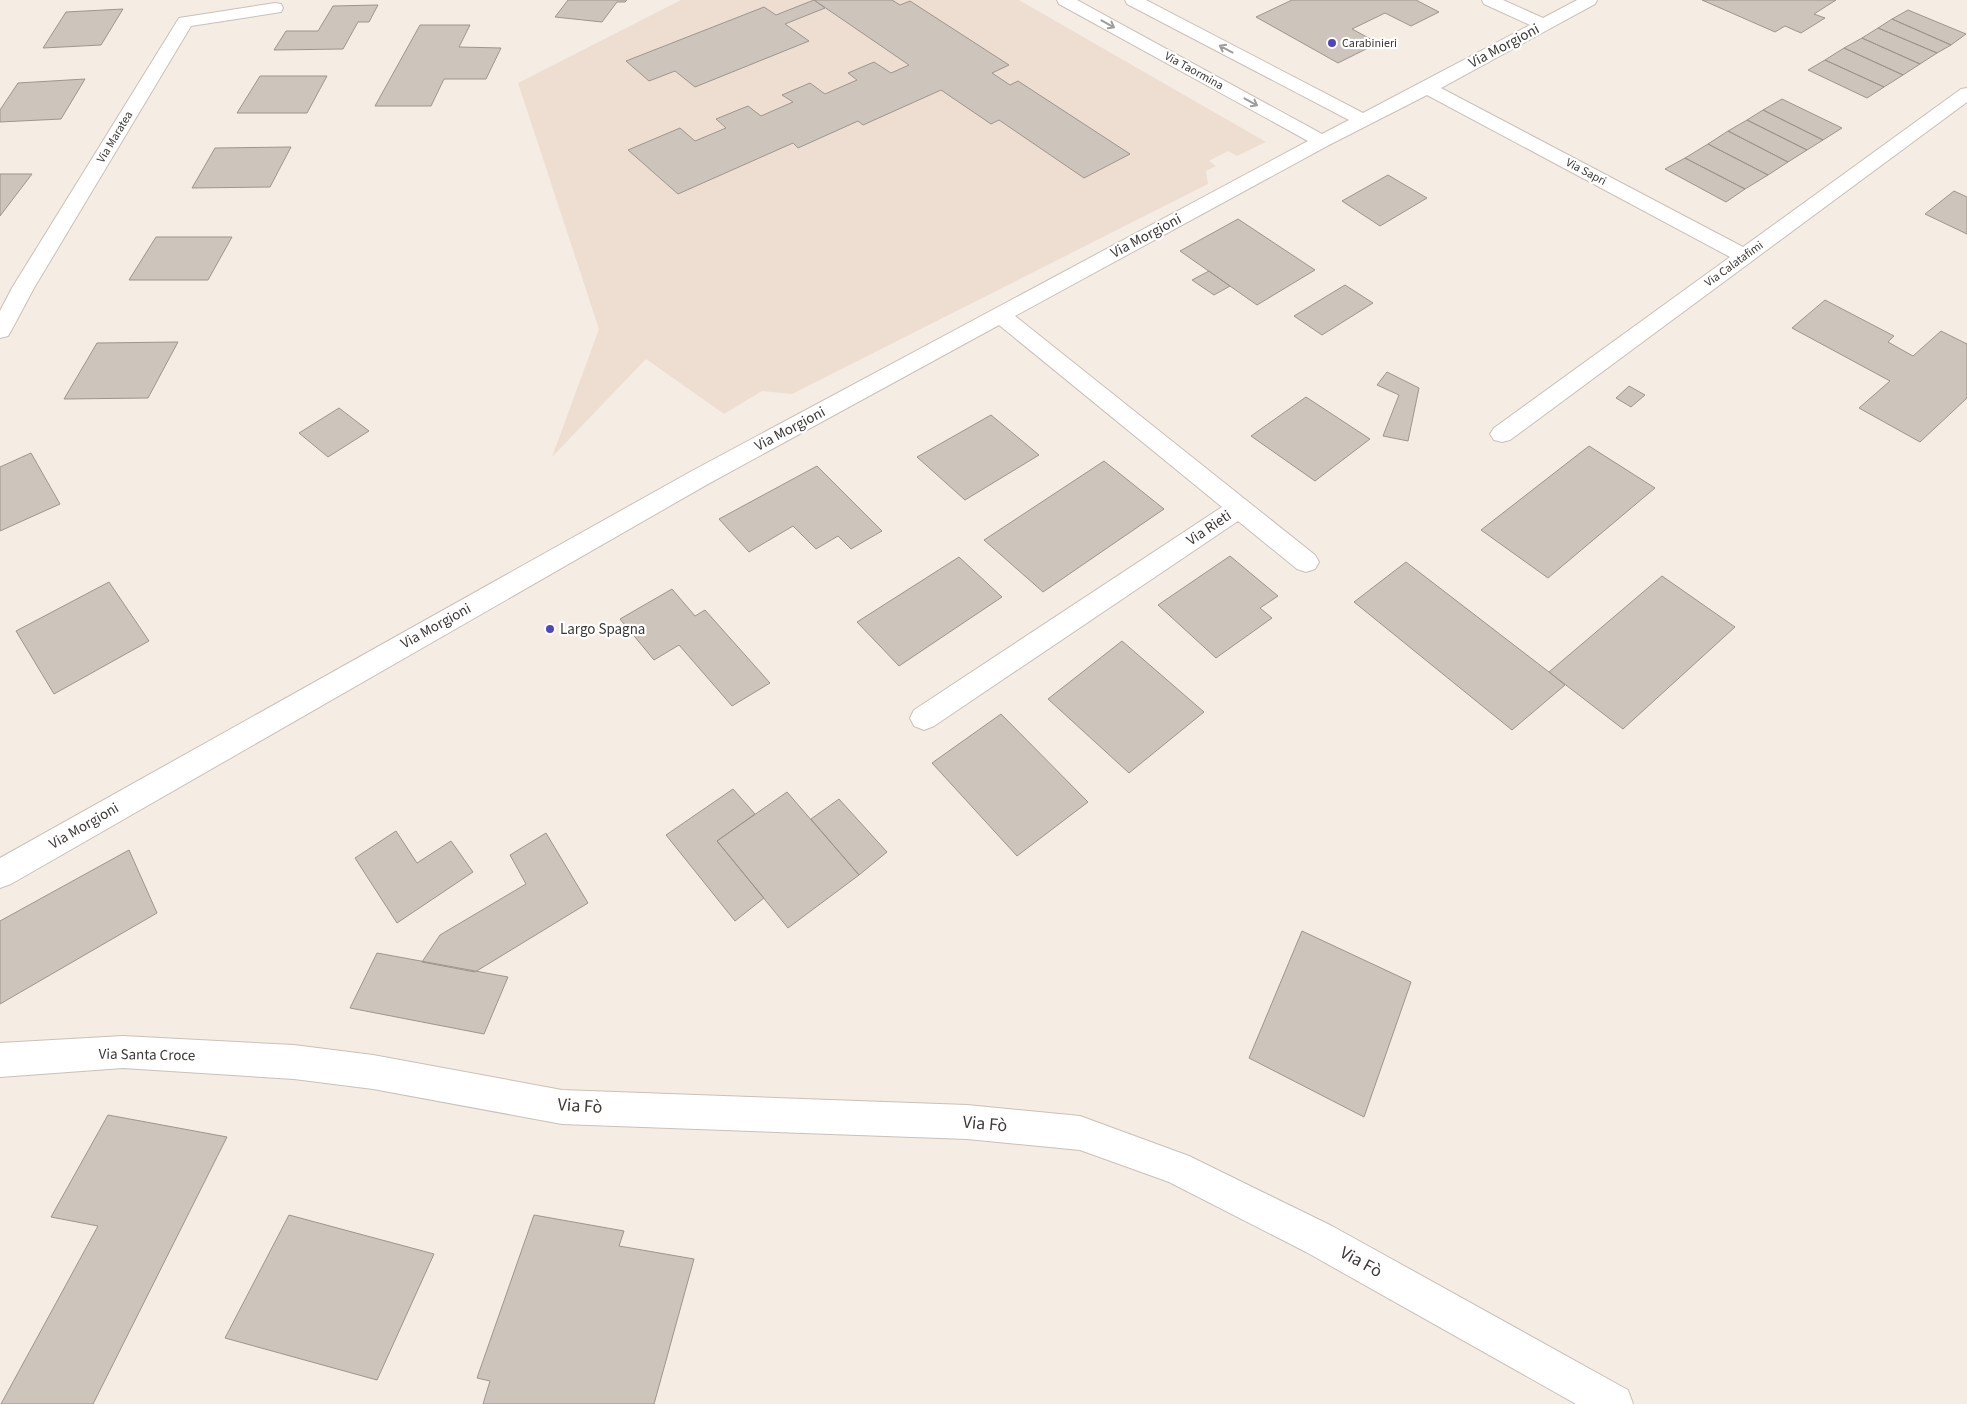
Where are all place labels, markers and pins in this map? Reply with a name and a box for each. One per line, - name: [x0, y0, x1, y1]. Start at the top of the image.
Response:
- place label: Carabinieri: [1342, 35, 1397, 52]
- marker: Carabinieri: [1326, 37, 1338, 49]
- place label: Largo Spagna: [560, 619, 645, 640]
- marker: Largo Spagna: [544, 623, 556, 635]

